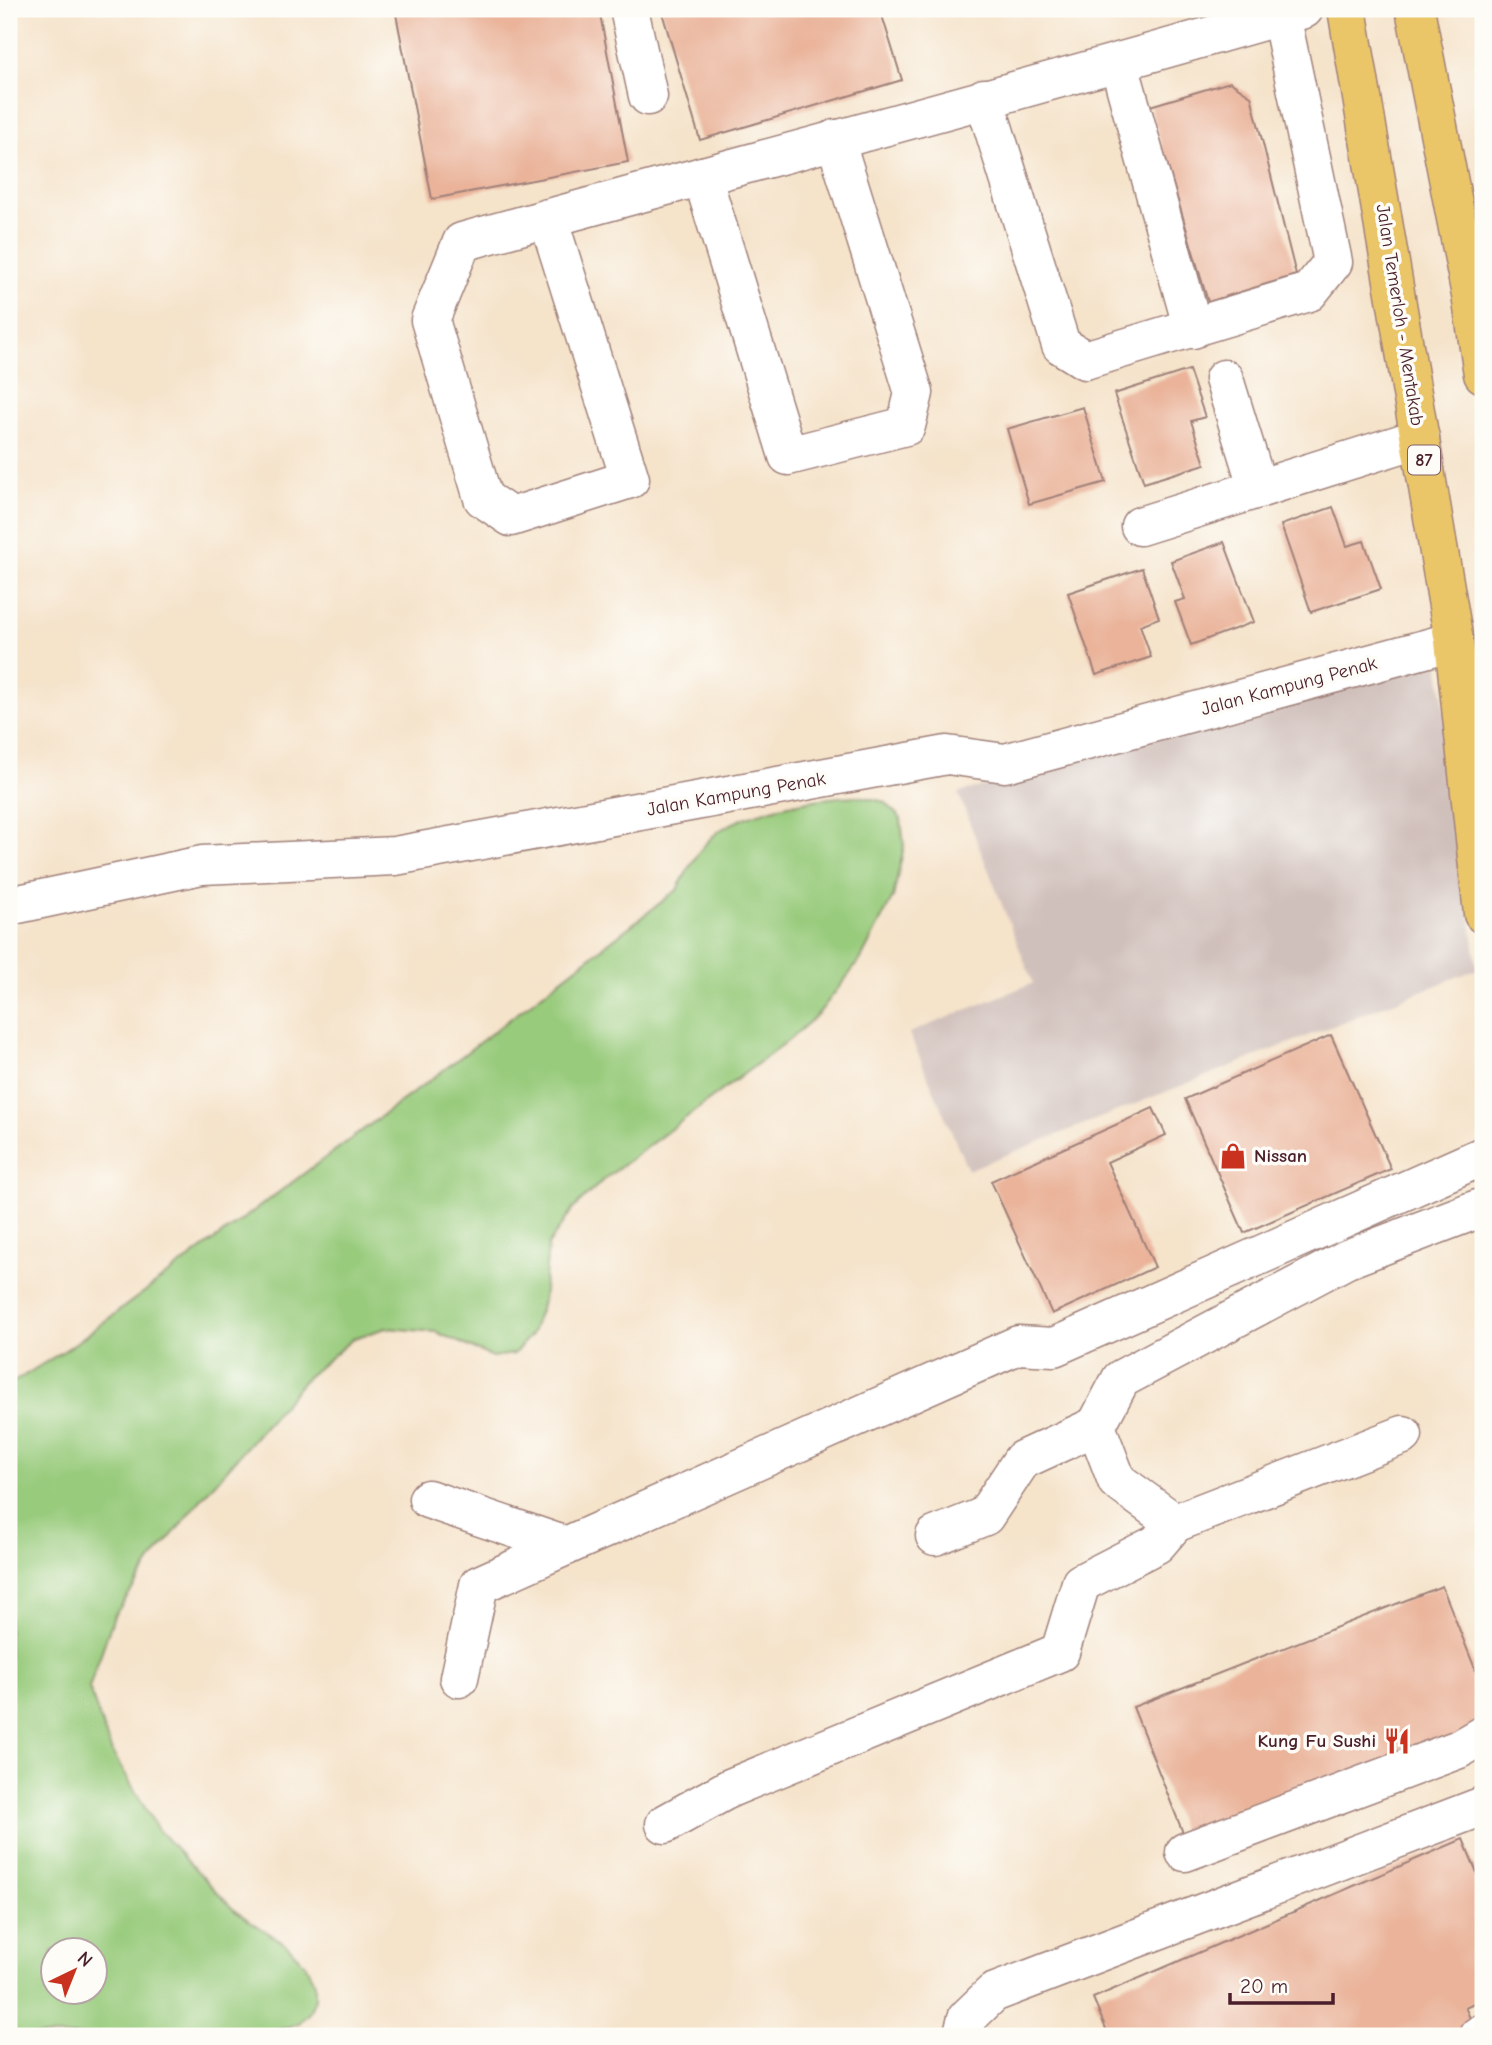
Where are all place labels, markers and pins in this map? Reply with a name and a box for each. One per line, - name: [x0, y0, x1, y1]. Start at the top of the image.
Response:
- shop icon: Nissan: [1218, 1141, 1248, 1171]
- place label: Nissan: [1254, 1145, 1307, 1167]
- restaurant icon: Kung Fu Sushi: [1382, 1726, 1412, 1756]
- place label: Kung Fu Sushi: [1257, 1730, 1376, 1752]

